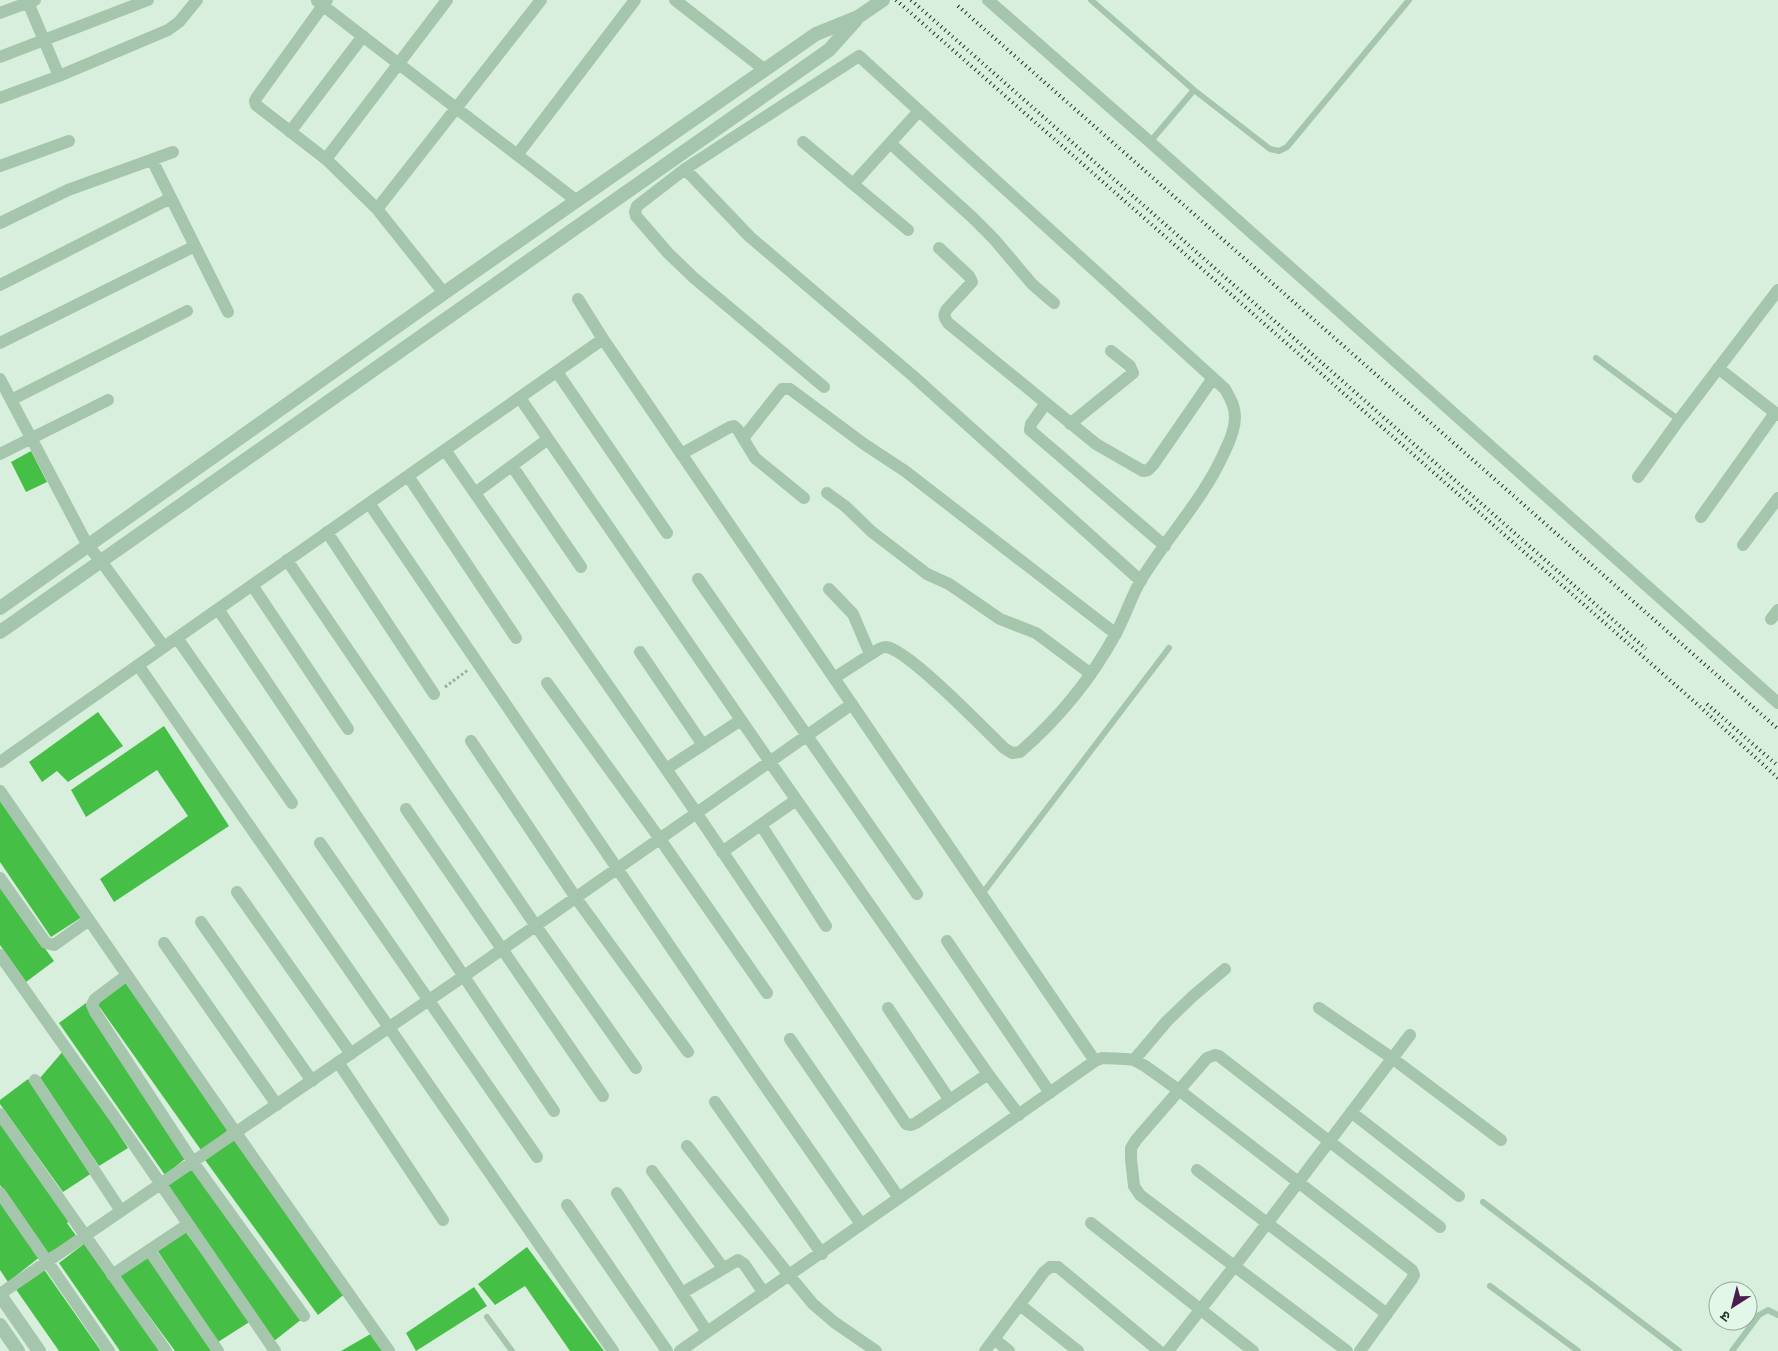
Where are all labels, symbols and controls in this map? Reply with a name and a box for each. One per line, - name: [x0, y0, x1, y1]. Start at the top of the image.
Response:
- north arrow: [1708, 1281, 1758, 1331]
- text: उ: [1715, 1306, 1735, 1328]

